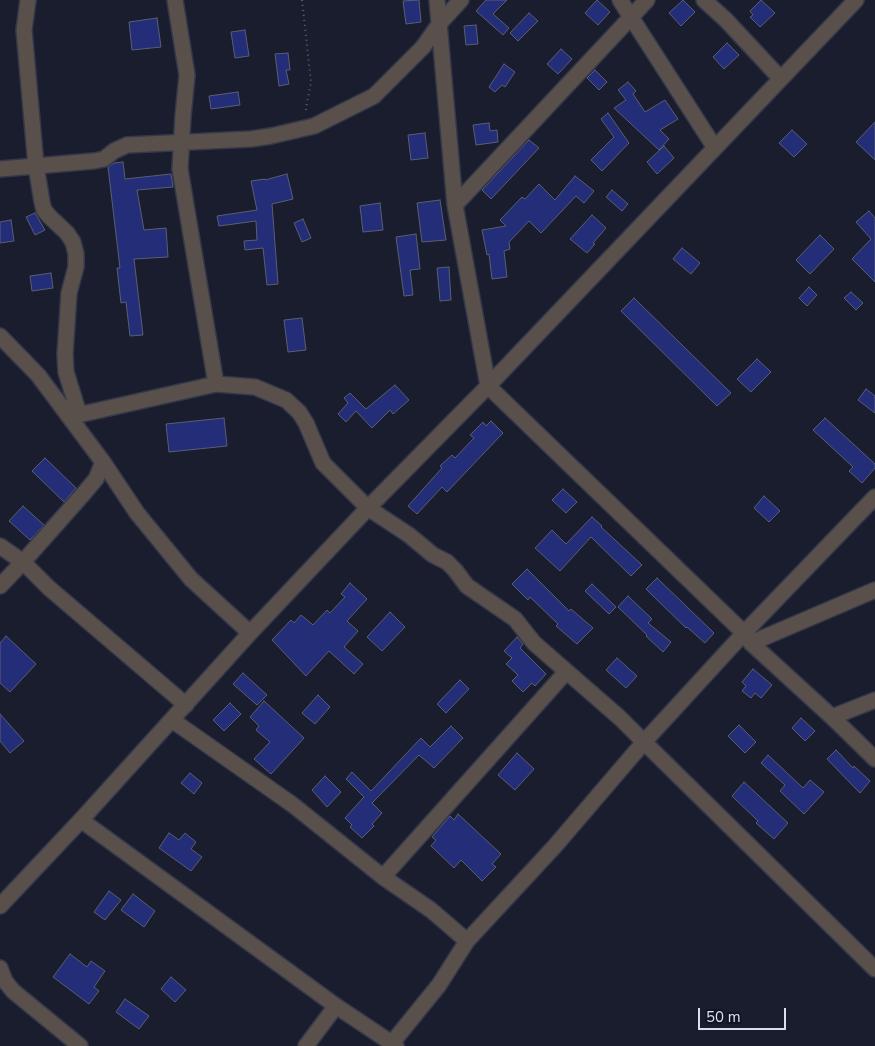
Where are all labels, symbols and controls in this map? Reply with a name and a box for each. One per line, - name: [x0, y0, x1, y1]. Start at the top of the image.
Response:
- scale bar: [700, 998, 788, 1030]
- text: 50 m: [706, 1007, 741, 1027]

